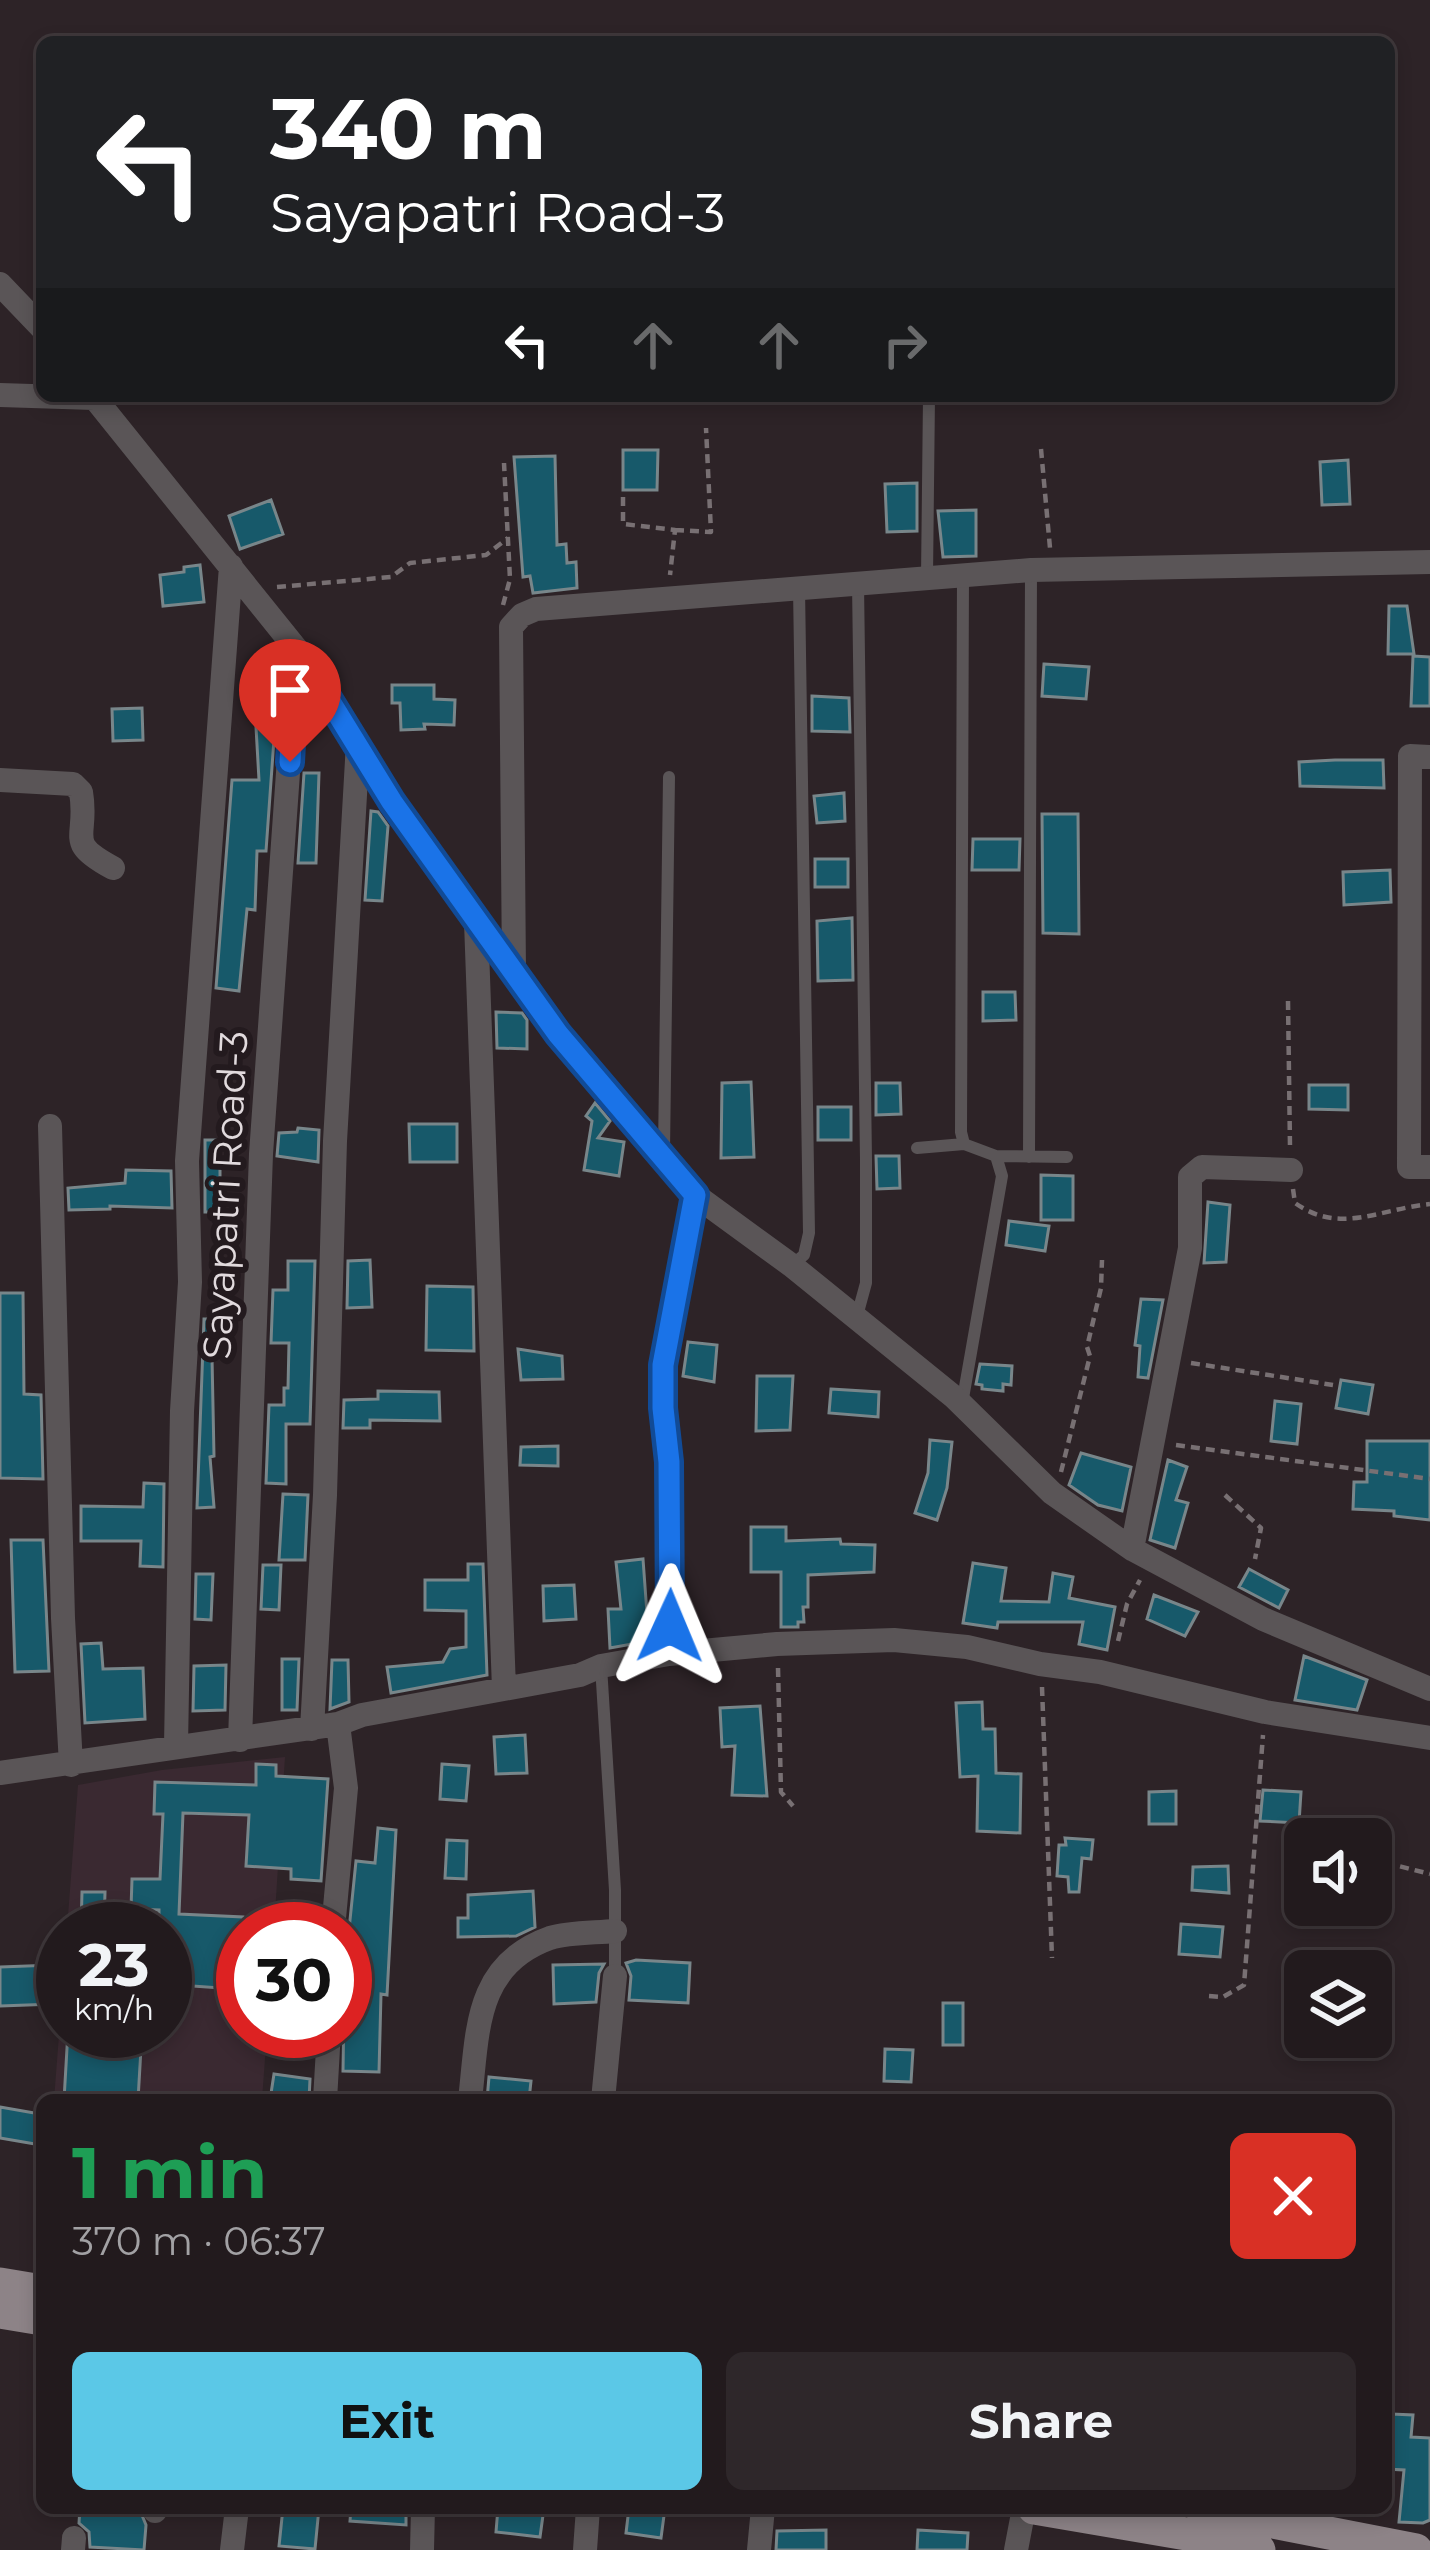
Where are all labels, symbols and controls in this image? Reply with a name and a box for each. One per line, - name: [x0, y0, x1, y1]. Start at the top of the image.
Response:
- text: 340 m: [270, 78, 547, 180]
- icon: left: [72, 84, 228, 240]
- text: Sayapatri Road-3: [270, 180, 725, 246]
- icon: left: [494, 312, 560, 378]
- icon: ahead: [620, 312, 686, 378]
- icon: ahead: [746, 312, 812, 378]
- icon: right: [872, 312, 938, 378]
- pin: [239, 639, 341, 762]
- icon: arrive: [257, 657, 323, 723]
- street label: Sayapatri Road-3: [192, 1030, 258, 1360]
- position arrow: [607, 1563, 733, 1689]
- map controls: [1284, 1818, 1392, 2058]
- button: sound: [1284, 1818, 1392, 1926]
- speed limit sign: 30: [216, 1902, 372, 2058]
- text: 23: [79, 1928, 149, 2001]
- button: layers: [1284, 1950, 1392, 2058]
- text: km/h: [74, 1991, 154, 2028]
- text: 1 min: [72, 2128, 268, 2216]
- button: close: [1230, 2133, 1356, 2259]
- text: 370 m · 06:37: [72, 2217, 326, 2265]
- button: Exit: [72, 2352, 702, 2490]
- button: Share: [726, 2352, 1356, 2490]

